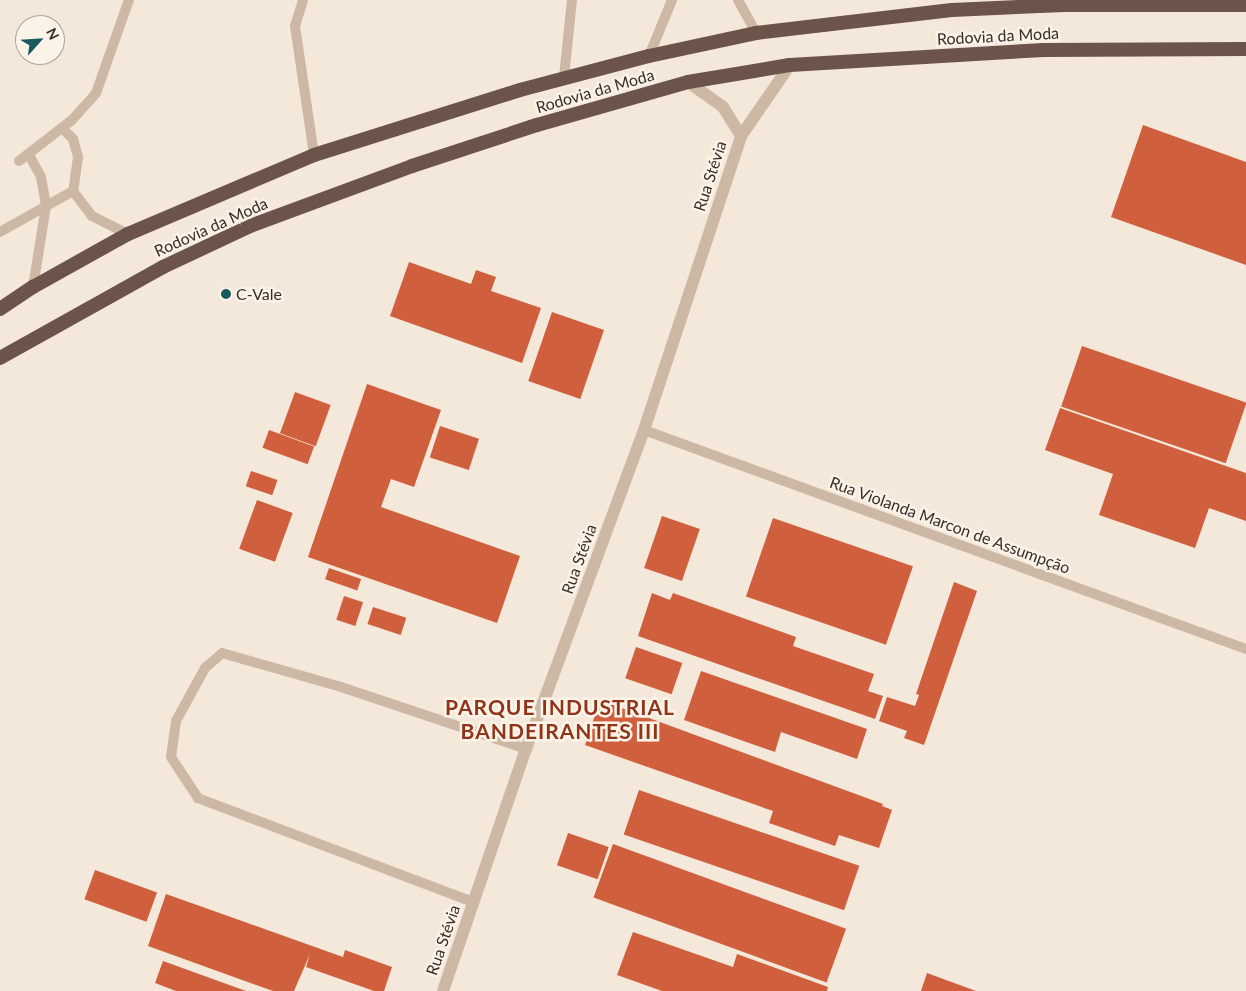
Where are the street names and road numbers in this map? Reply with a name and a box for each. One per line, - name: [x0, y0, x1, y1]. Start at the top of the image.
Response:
- street label: Rodovia da Moda: [937, 23, 1059, 49]
- street label: Rodovia da Moda: [534, 65, 656, 117]
- street label: Rua Stévia: [690, 138, 730, 214]
- street label: Rodovia da Moda: [151, 193, 271, 261]
- street label: Rua Violanda Marcon de Assumpção: [827, 472, 1073, 578]
- street label: Rua Stévia: [557, 521, 601, 597]
- street label: Rua Stévia: [422, 902, 464, 978]

